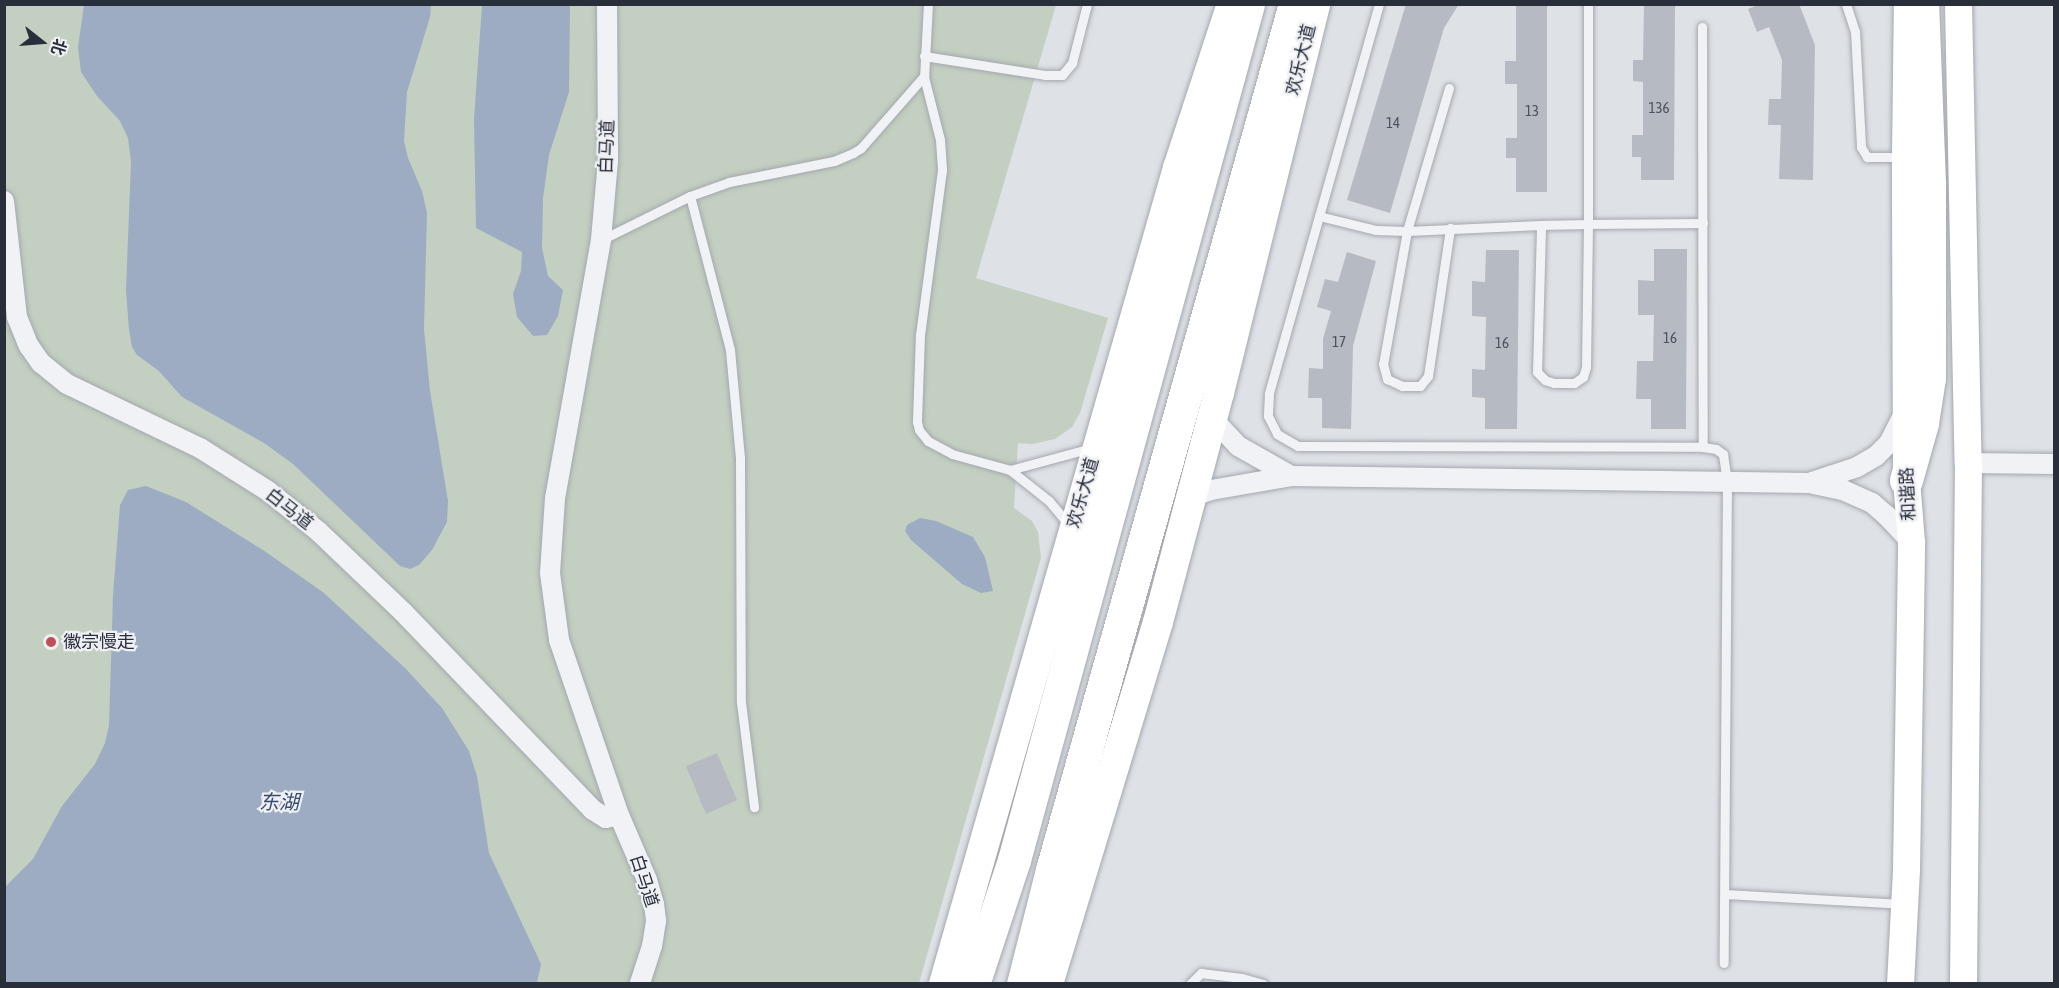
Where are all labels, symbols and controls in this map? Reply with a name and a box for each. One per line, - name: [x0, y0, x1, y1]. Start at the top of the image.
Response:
- north arrow: [12, 12, 72, 72]
- street label: 欢乐大道: [1282, 22, 1320, 98]
- text: 北: [48, 37, 70, 58]
- house number: 136: [1648, 99, 1670, 117]
- house number: 13: [1525, 102, 1539, 120]
- house number: 14: [1386, 114, 1400, 132]
- street label: 白马道: [595, 120, 619, 174]
- house number: 16: [1663, 329, 1677, 347]
- house number: 17: [1332, 333, 1346, 351]
- house number: 16: [1495, 334, 1509, 352]
- street label: 欢乐大道: [1063, 455, 1103, 531]
- street label: 和谐路: [1896, 466, 1920, 522]
- street label: 白马道: [261, 484, 317, 534]
- place label: 徽宗慢走: [63, 631, 135, 653]
- marker: 徽宗慢走: [44, 635, 58, 649]
- water label: 东湖: [259, 789, 299, 813]
- street label: 白马道: [625, 852, 663, 910]

